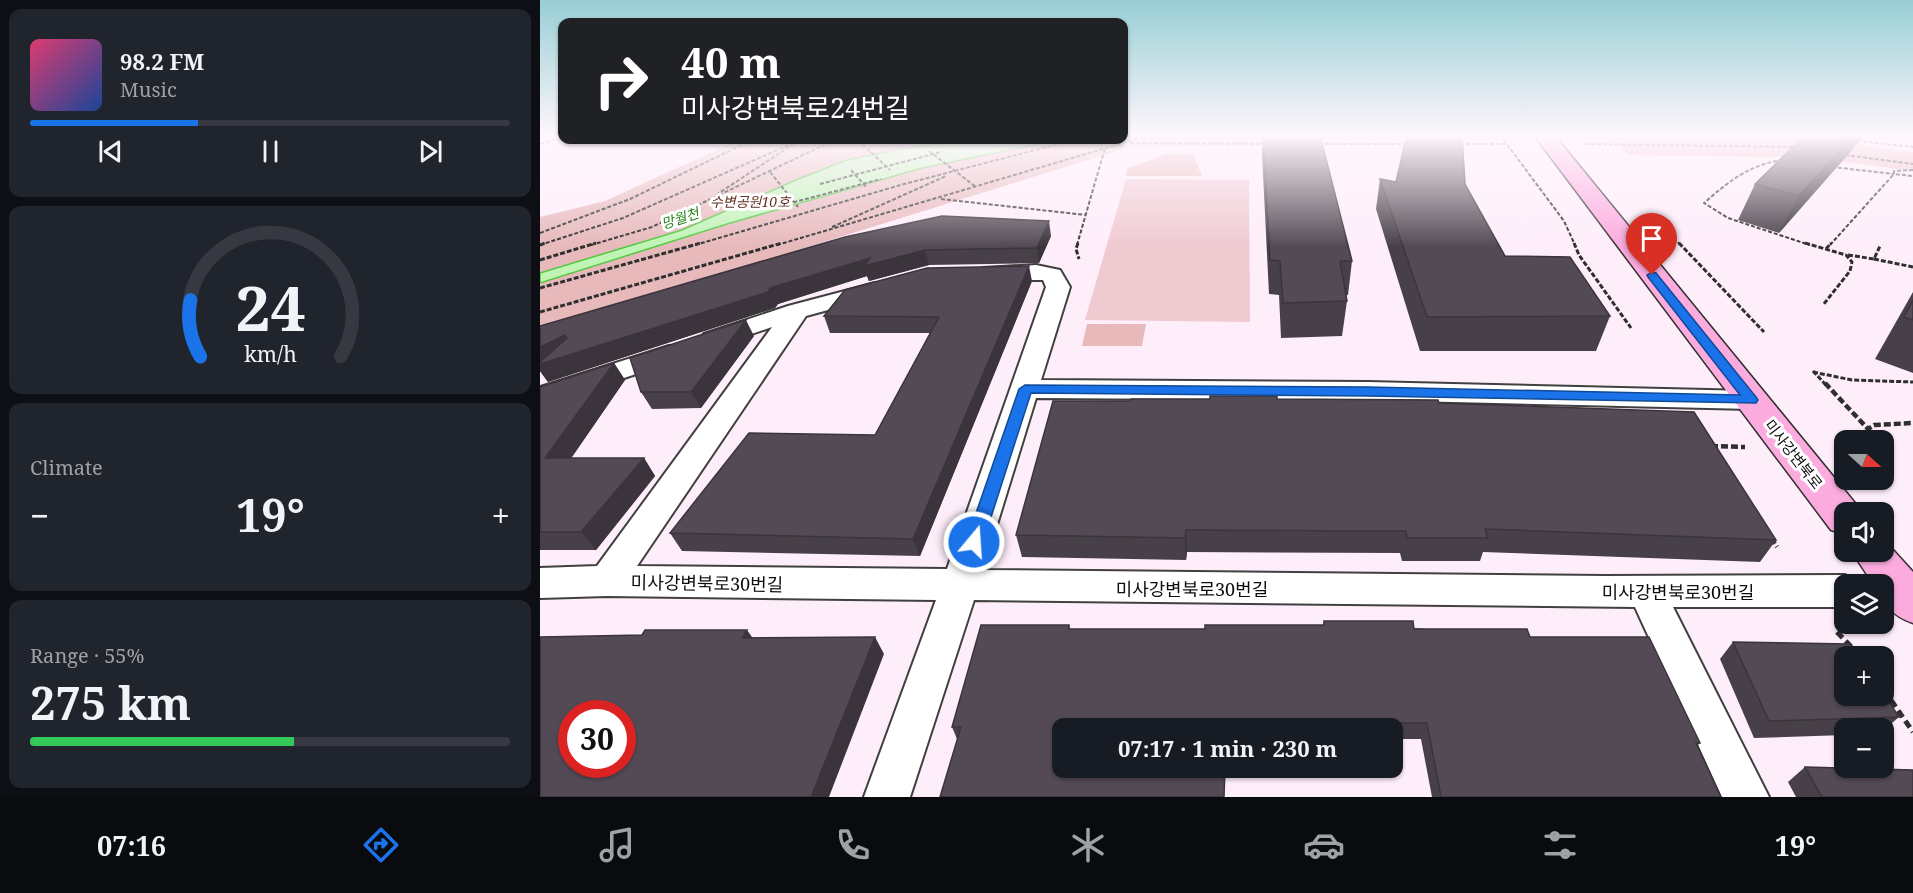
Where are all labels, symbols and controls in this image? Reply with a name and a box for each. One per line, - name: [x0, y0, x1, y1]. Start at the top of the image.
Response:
- text: 40 m: [681, 33, 781, 90]
- icon: right: [582, 42, 660, 120]
- text: 98.2 FM: [120, 46, 204, 76]
- text: Music: [120, 76, 177, 103]
- text: 미사강변북로24번길: [681, 89, 910, 126]
- icon: previous: [94, 135, 127, 168]
- icon: pause: [254, 135, 287, 168]
- icon: next: [414, 135, 447, 168]
- park label: 수변공원10호: [710, 192, 791, 211]
- water label: 망월천: [659, 203, 702, 233]
- pin: [1626, 213, 1677, 275]
- icon: arrive: [1635, 222, 1668, 255]
- text: 24: [235, 264, 305, 349]
- text: km/h: [244, 339, 297, 368]
- street label: 미사강변북로: [1761, 415, 1827, 493]
- north arrow: [1834, 430, 1894, 490]
- map controls: [1834, 430, 1894, 778]
- text: Climate: [30, 454, 103, 481]
- text: 19°: [236, 484, 305, 545]
- text: −: [30, 493, 49, 538]
- text: +: [492, 493, 510, 538]
- button: sound: [1834, 502, 1894, 562]
- position arrow: [942, 510, 1006, 574]
- street label: 미사강변북로30번길: [630, 570, 784, 596]
- button: layers: [1834, 574, 1894, 634]
- street label: 미사강변북로30번길: [1116, 577, 1268, 601]
- street label: 미사강변북로30번길: [1602, 580, 1754, 604]
- text: Range · 55%: [30, 642, 144, 669]
- button: +: [1834, 646, 1894, 706]
- text: 275 km: [30, 672, 191, 733]
- speed limit sign: 30: [558, 700, 636, 778]
- button: −: [1834, 718, 1894, 778]
- text: 07:17 · 1 min · 230 m: [1118, 733, 1337, 763]
- icon: directions: [360, 824, 402, 866]
- icon: music: [596, 824, 638, 866]
- icon: phone: [832, 824, 874, 866]
- icon: climate: [1067, 824, 1109, 866]
- icon: car: [1303, 824, 1345, 866]
- icon: filters: [1539, 824, 1581, 866]
- text: 07:16: [97, 827, 166, 864]
- text: 19°: [1775, 827, 1816, 864]

